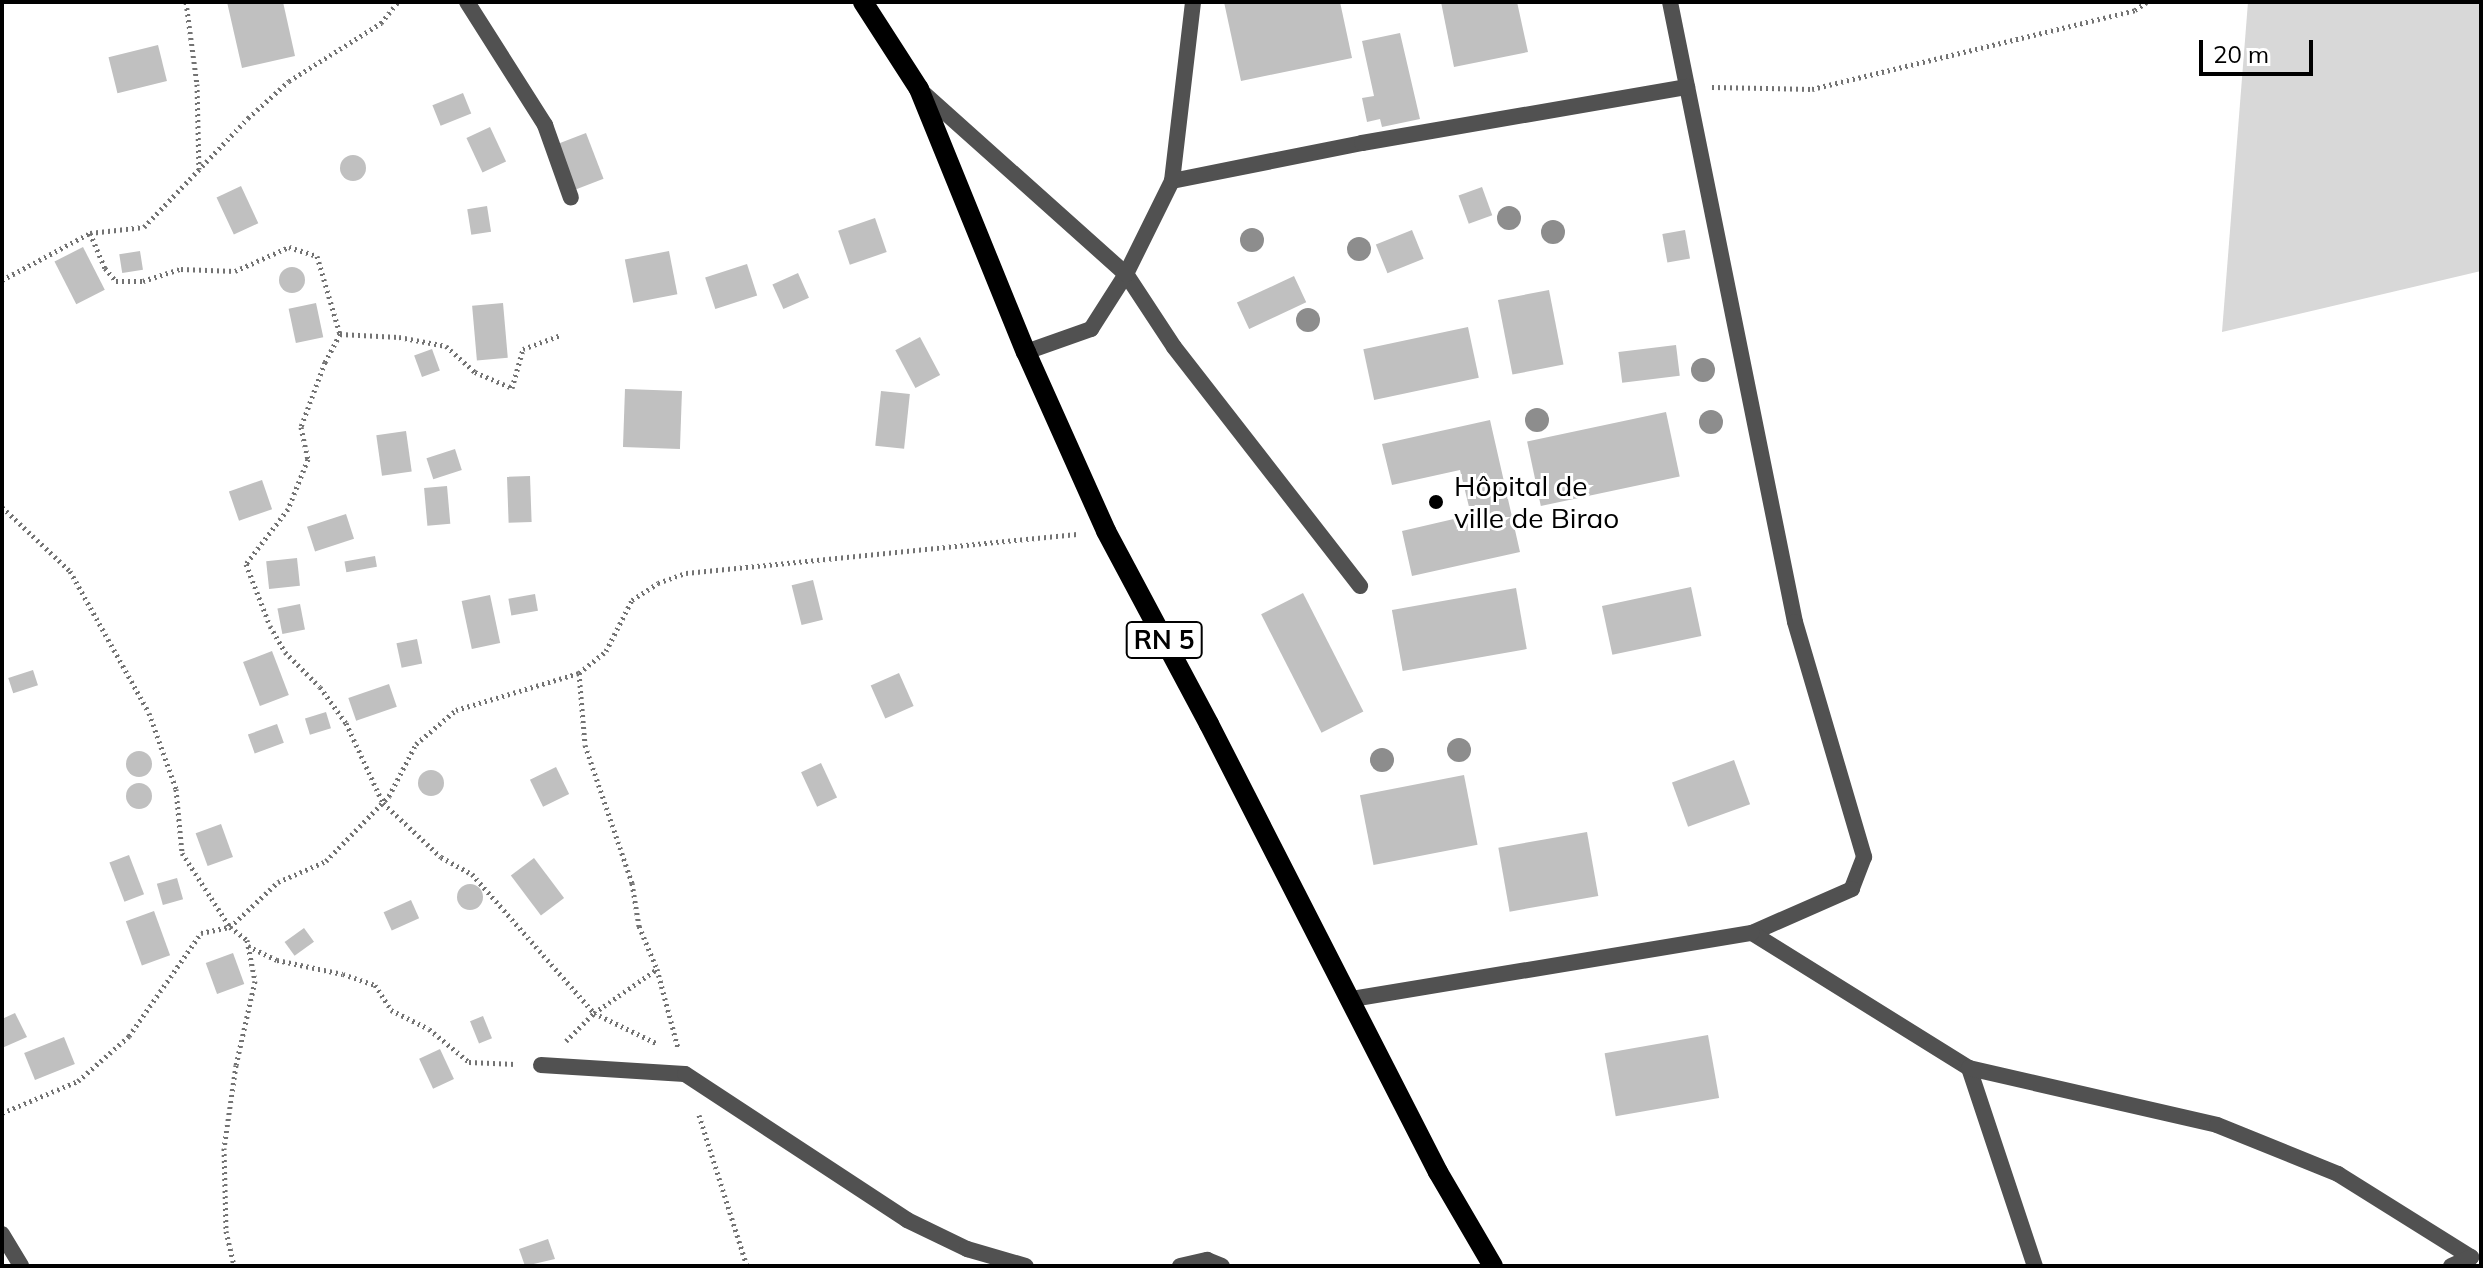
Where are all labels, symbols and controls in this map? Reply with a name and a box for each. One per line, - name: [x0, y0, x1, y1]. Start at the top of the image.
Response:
- scale bar: [2203, 24, 2317, 74]
- text: 20 m: [2213, 39, 2269, 69]
- place label: Hôpital de ville de Birao: [1454, 469, 1619, 535]
- marker: Hôpital de ville de Birao: [1425, 491, 1447, 513]
- road number: RN 5: [1124, 618, 1204, 662]

